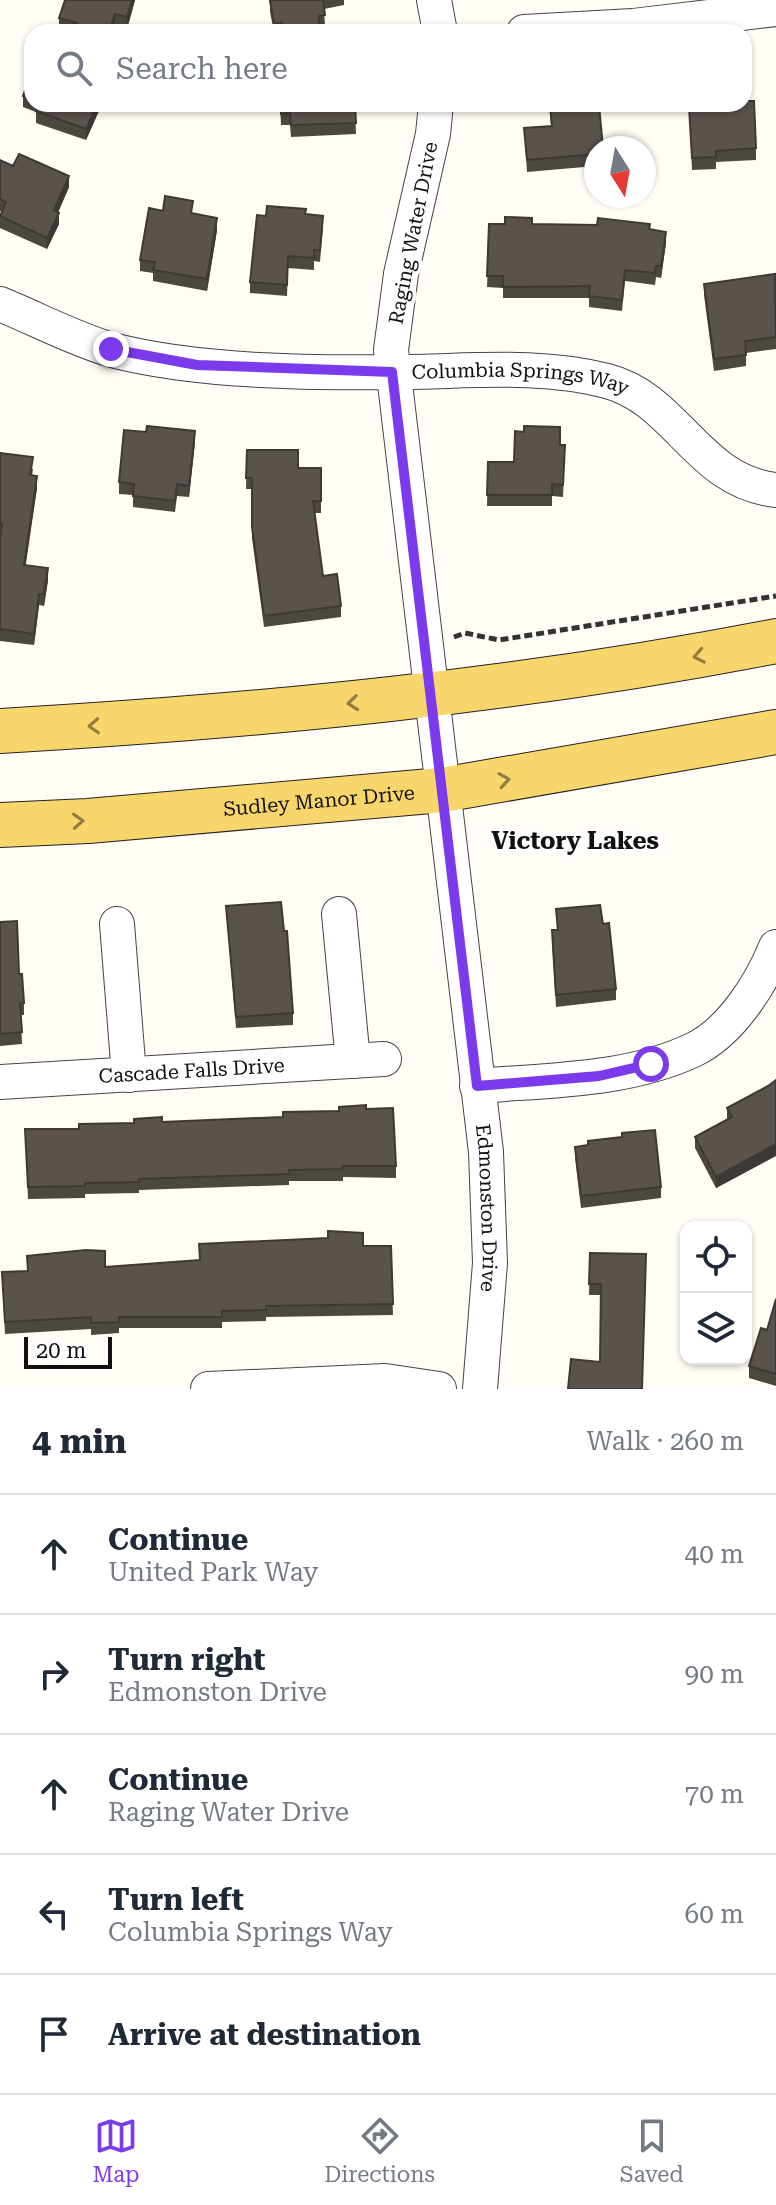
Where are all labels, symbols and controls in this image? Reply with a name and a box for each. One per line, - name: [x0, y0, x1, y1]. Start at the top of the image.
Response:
- search box: [24, 24, 752, 112]
- icon: search: [52, 46, 96, 90]
- text: Search here: [116, 51, 288, 86]
- north arrow: [584, 136, 656, 208]
- street label: Raging Water Drive: [384, 140, 442, 326]
- route end: [93, 331, 129, 367]
- street label: Columbia Springs Way: [411, 358, 633, 400]
- one-way arrow: [693, 647, 707, 664]
- one-way arrow: [346, 695, 359, 712]
- one-way arrow: [87, 717, 100, 734]
- one-way arrow: [497, 772, 511, 789]
- street label: Sudley Manor Drive: [222, 780, 416, 821]
- one-way arrow: [72, 813, 85, 830]
- district label: Victory Lakes: [491, 827, 659, 855]
- route start: [633, 1046, 669, 1082]
- street label: Cascade Falls Drive: [98, 1053, 285, 1088]
- street label: Edmonston Drive: [471, 1123, 502, 1293]
- map controls: [680, 1221, 752, 1365]
- button: locate: [680, 1221, 752, 1293]
- button: layers: [680, 1293, 752, 1365]
- scale bar: [24, 1333, 112, 1369]
- text: 20 m: [36, 1338, 86, 1363]
- text: 4 min: [32, 1421, 127, 1461]
- text: Walk · 260 m: [586, 1426, 744, 1456]
- text: Continue: [108, 1522, 248, 1557]
- icon: ahead: [32, 1532, 76, 1576]
- text: 40 m: [685, 1539, 744, 1569]
- text: United Park Way: [108, 1557, 318, 1587]
- text: Turn right: [108, 1642, 265, 1677]
- icon: right: [32, 1652, 76, 1696]
- text: 90 m: [685, 1659, 744, 1689]
- text: Edmonston Drive: [108, 1677, 327, 1707]
- text: Continue: [108, 1762, 248, 1797]
- icon: ahead: [32, 1772, 76, 1816]
- text: 70 m: [685, 1779, 744, 1809]
- text: Raging Water Drive: [108, 1797, 349, 1827]
- text: Turn left: [108, 1882, 244, 1917]
- icon: left: [32, 1892, 76, 1936]
- text: 60 m: [685, 1899, 744, 1929]
- text: Columbia Springs Way: [108, 1917, 393, 1947]
- icon: arrive: [32, 2012, 76, 2056]
- text: Arrive at destination: [108, 2017, 421, 2052]
- tab: Map: [92, 2114, 139, 2187]
- tab: Directions: [324, 2114, 435, 2187]
- tab: Saved: [620, 2114, 684, 2187]

